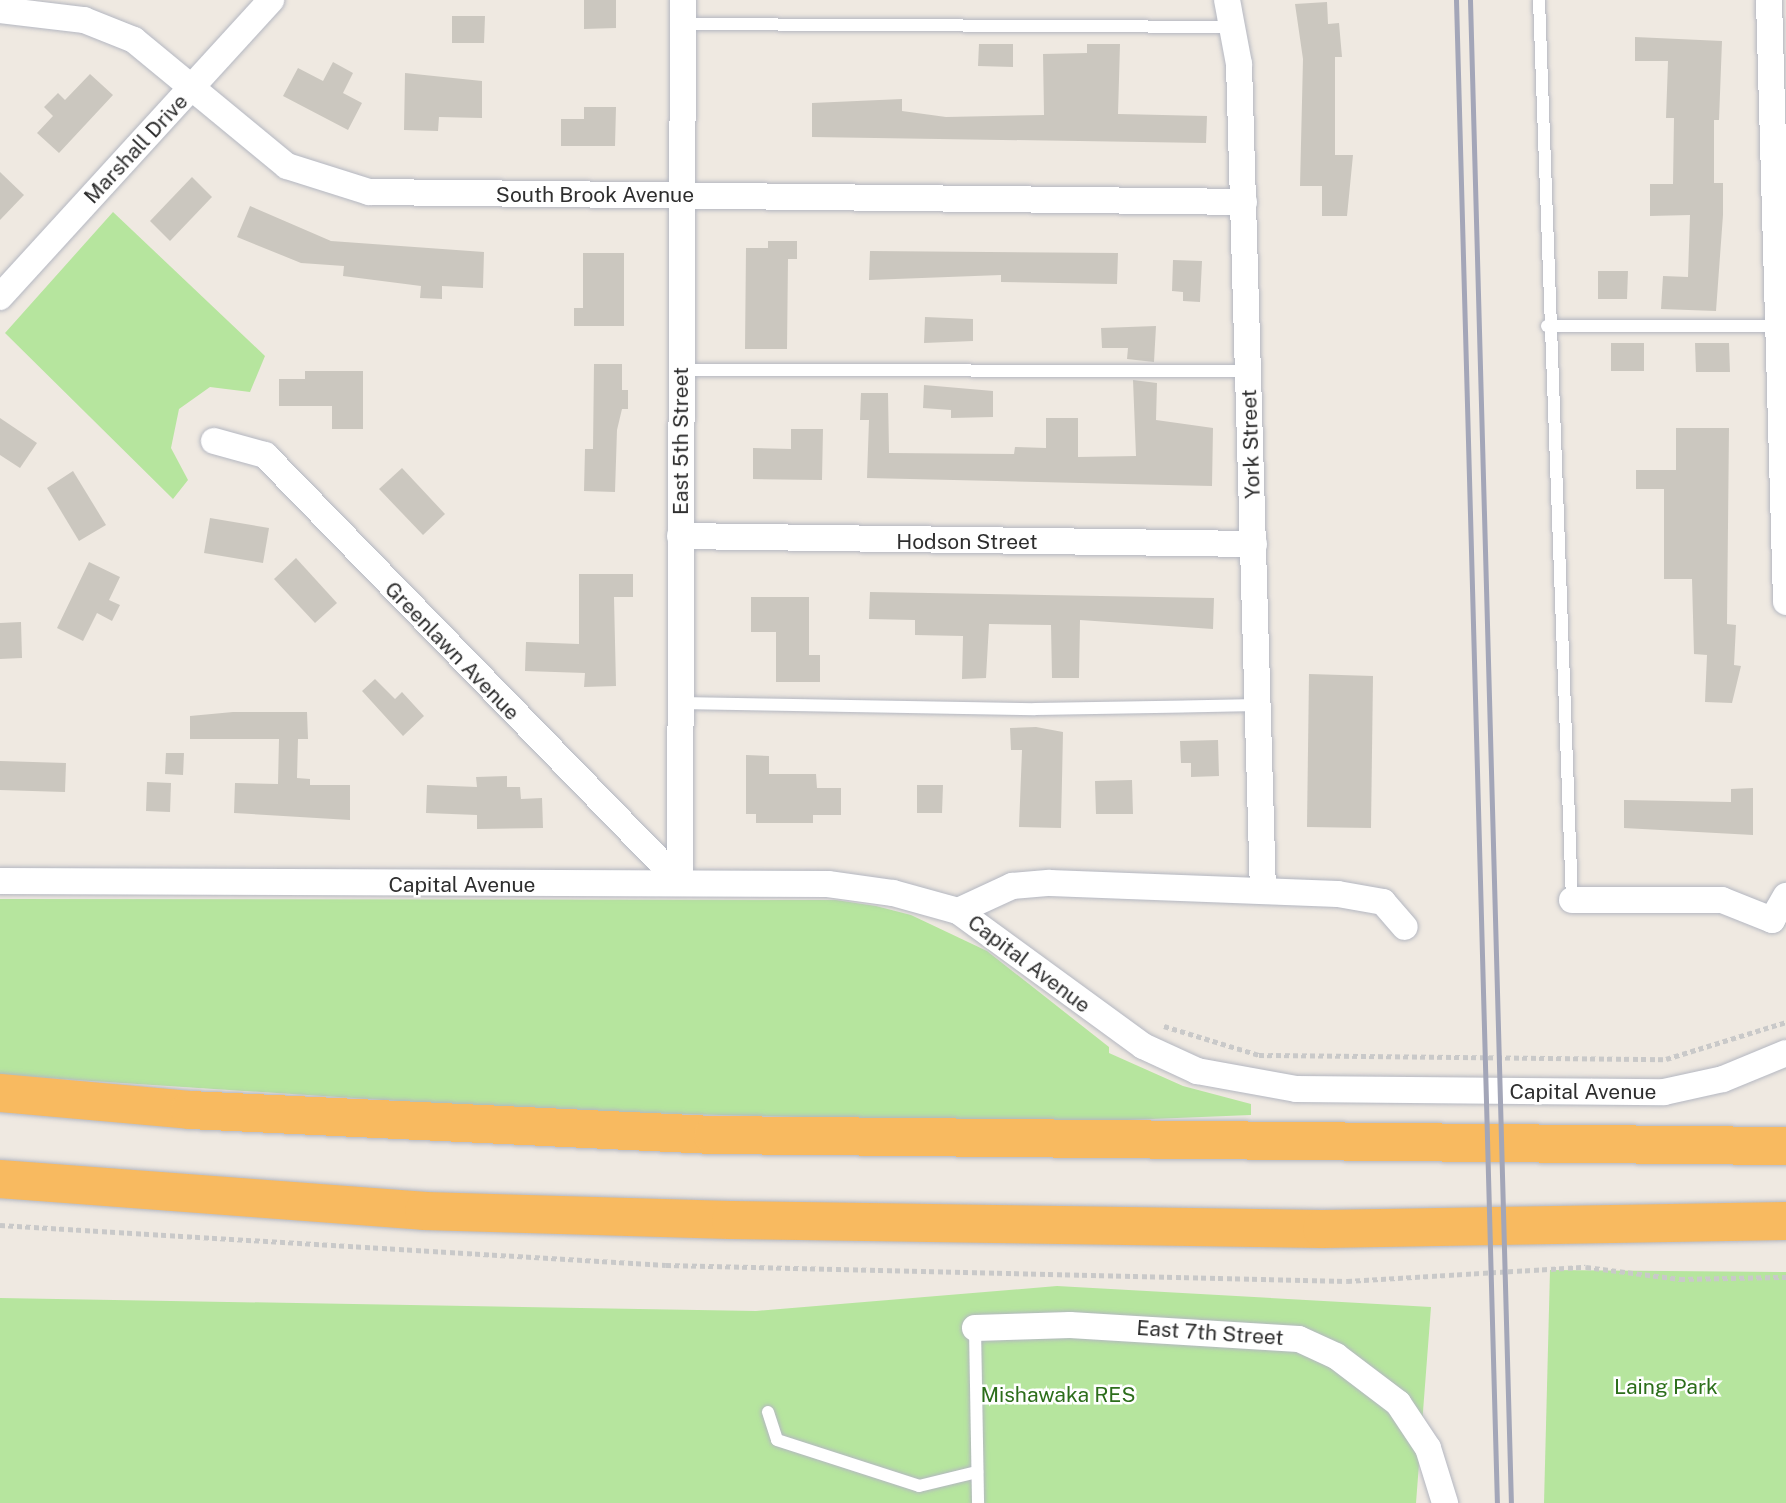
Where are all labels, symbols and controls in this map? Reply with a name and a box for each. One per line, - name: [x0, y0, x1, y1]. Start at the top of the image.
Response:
- street label: Marshall Drive: [79, 89, 193, 209]
- street label: South Brook Avenue: [496, 182, 694, 208]
- street label: East 5th Street: [668, 367, 694, 515]
- street label: York Street: [1236, 389, 1266, 499]
- street label: Hodson Street: [896, 529, 1038, 555]
- street label: Greenlawn Avenue: [380, 577, 524, 725]
- street label: Capital Avenue: [389, 872, 535, 898]
- street label: Capital Avenue: [963, 910, 1095, 1018]
- street label: Capital Avenue: [1510, 1079, 1656, 1105]
- street label: East 7th Street: [1136, 1315, 1284, 1351]
- park label: Laing Park: [1614, 1374, 1718, 1400]
- park label: Mishawaka RES: [980, 1382, 1136, 1408]

